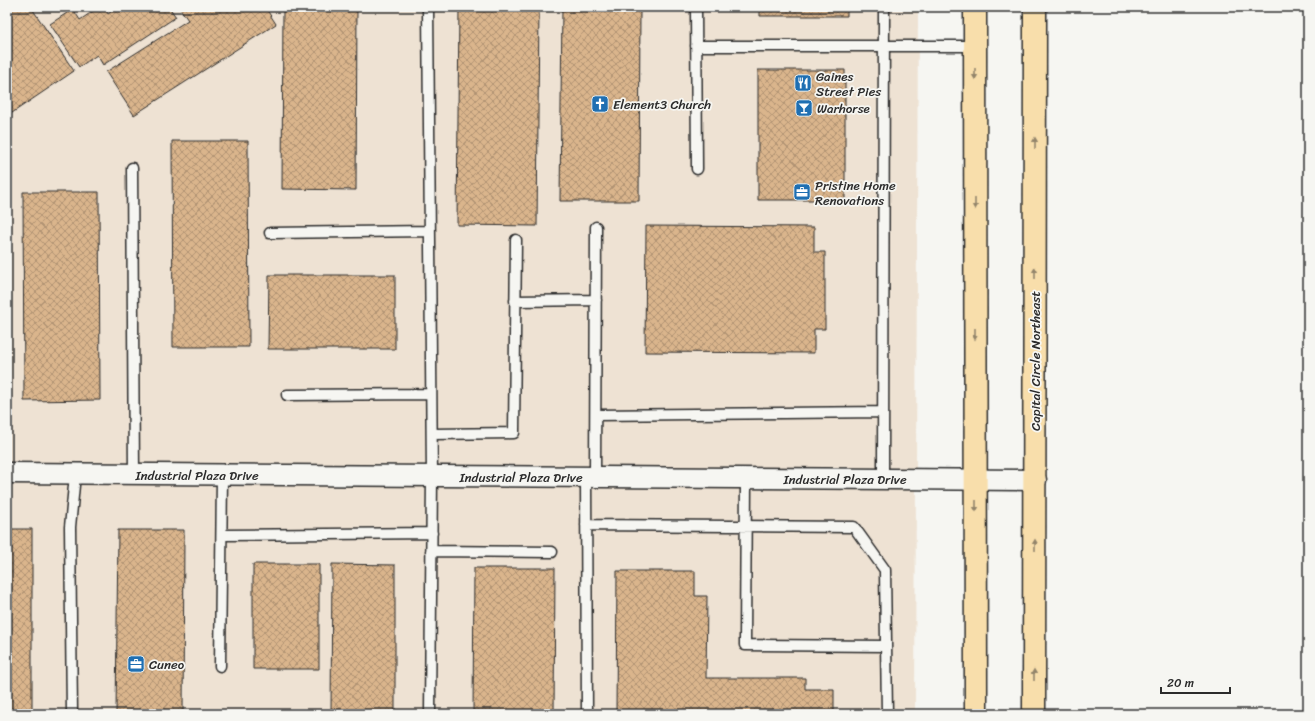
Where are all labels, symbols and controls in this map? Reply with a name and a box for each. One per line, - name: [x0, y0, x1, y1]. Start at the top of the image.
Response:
- place label: Gaines Street Pies: [816, 65, 882, 103]
- one-way arrow: [972, 68, 978, 81]
- restaurant icon: Gaines Street Pies: [793, 73, 813, 93]
- place label: Element3 Church: [613, 93, 711, 116]
- church icon: Element3 Church: [590, 94, 610, 114]
- place label: Warhorse: [817, 97, 870, 120]
- bar icon: Warhorse: [794, 98, 814, 118]
- one-way arrow: [1032, 136, 1038, 149]
- place label: Pristine Home Renovations: [815, 174, 896, 212]
- office icon: Pristine Home Renovations: [792, 182, 812, 202]
- one-way arrow: [972, 198, 978, 211]
- one-way arrow: [1032, 266, 1038, 279]
- street label: Capital Circle Northeast: [1024, 291, 1047, 431]
- one-way arrow: [972, 328, 978, 341]
- street label: Industrial Plaza Drive: [134, 464, 259, 487]
- street label: Industrial Plaza Drive: [458, 466, 583, 489]
- street label: Industrial Plaza Drive: [782, 468, 907, 491]
- one-way arrow: [973, 500, 979, 513]
- one-way arrow: [1032, 538, 1038, 551]
- place label: Cuneo: [149, 653, 185, 676]
- office icon: Cuneo: [126, 654, 146, 674]
- one-way arrow: [1031, 668, 1037, 681]
- scale bar: [1161, 669, 1230, 695]
- text: 20 m: [1167, 672, 1194, 694]

